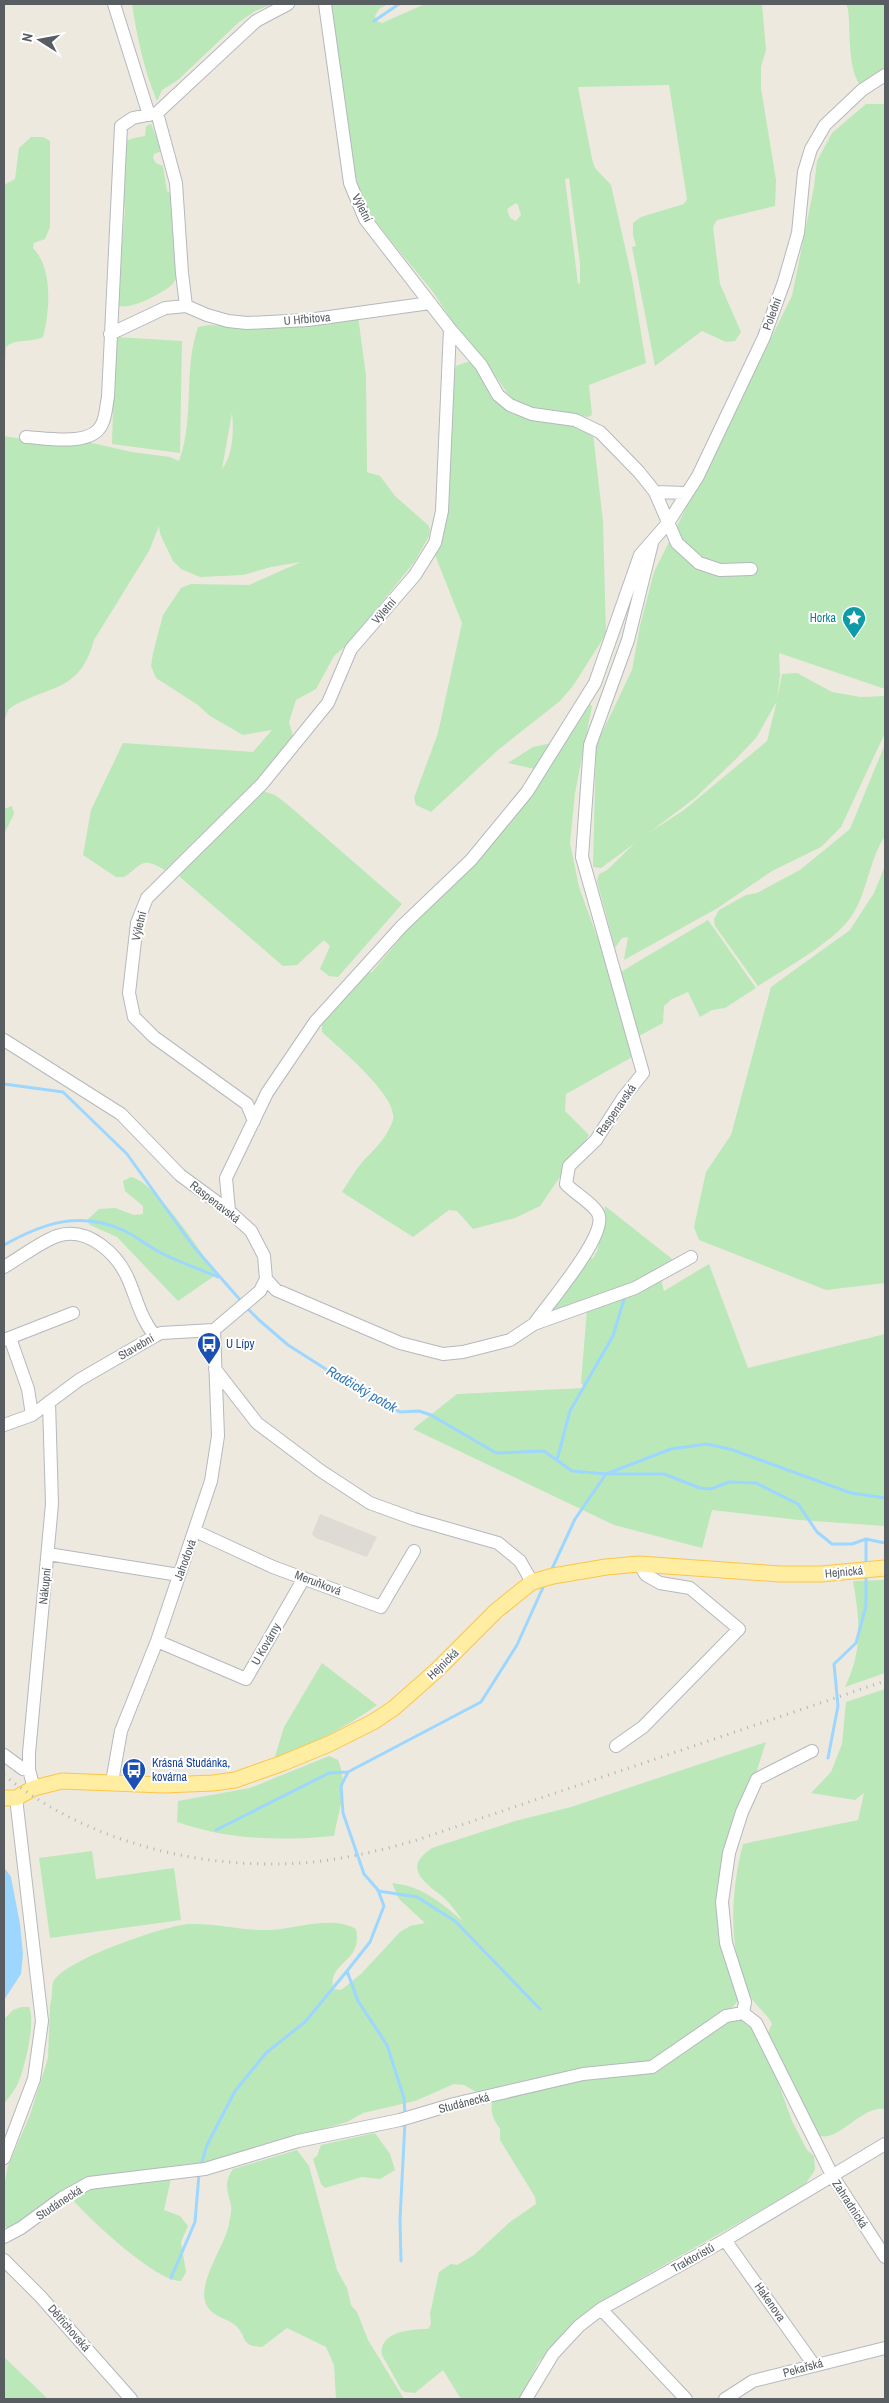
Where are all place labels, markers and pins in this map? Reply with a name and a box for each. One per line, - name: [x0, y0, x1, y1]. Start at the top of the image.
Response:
- place icon: Horka: [841, 605, 867, 639]
- place label: Horka: [810, 610, 837, 626]
- bus stop icon: U Lípy: [196, 1331, 222, 1365]
- place label: U Lípy: [226, 1336, 255, 1352]
- place label: Krásná Studánka, kovárna: [152, 1755, 230, 1785]
- bus stop icon: Krásná Studánka, kovárna: [121, 1757, 147, 1791]

